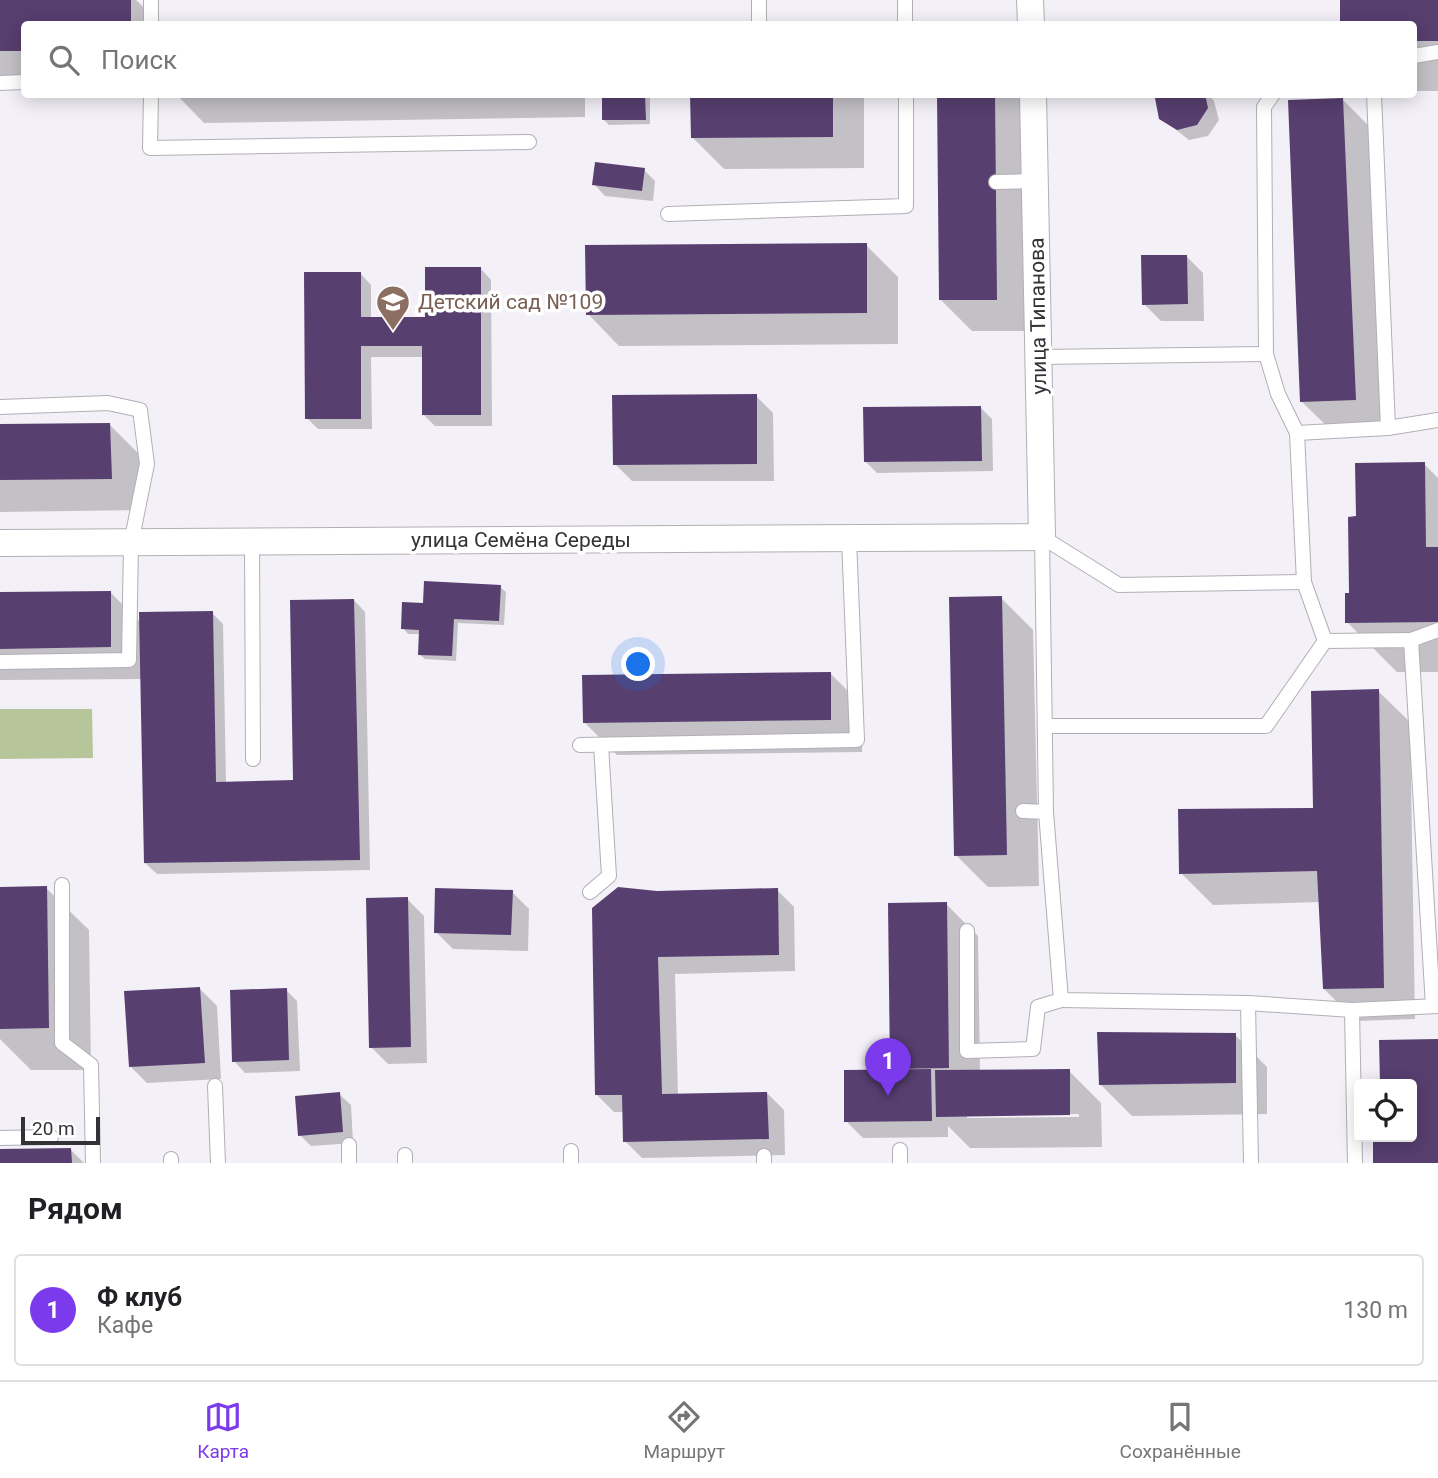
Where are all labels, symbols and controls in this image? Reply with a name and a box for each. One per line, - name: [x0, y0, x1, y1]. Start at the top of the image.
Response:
- search box: [21, 21, 1417, 98]
- icon: search: [45, 41, 83, 79]
- text: Поиск: [101, 45, 177, 75]
- street label: улица Типанова: [1025, 237, 1051, 395]
- school or university icon: Детский сад №109: [374, 283, 412, 332]
- place label: Детский сад №109: [418, 290, 603, 314]
- street label: улица Семёна Середы: [411, 528, 631, 552]
- your location: [621, 647, 655, 681]
- pin: 1: [865, 1038, 911, 1096]
- map controls: [1354, 1079, 1417, 1142]
- button: locate: [1354, 1079, 1417, 1142]
- scale bar: [21, 1114, 100, 1146]
- text: 20 m: [32, 1117, 75, 1140]
- text: Рядом: [28, 1191, 123, 1226]
- text: Ф клуб: [97, 1282, 182, 1312]
- text: 1: [46, 1297, 60, 1324]
- text: 130 m: [1343, 1297, 1408, 1324]
- text: Кафе: [97, 1312, 153, 1339]
- tab: Карта: [197, 1398, 249, 1463]
- tab: Маршрут: [643, 1398, 725, 1463]
- tab: Сохранённые: [1120, 1398, 1241, 1463]

